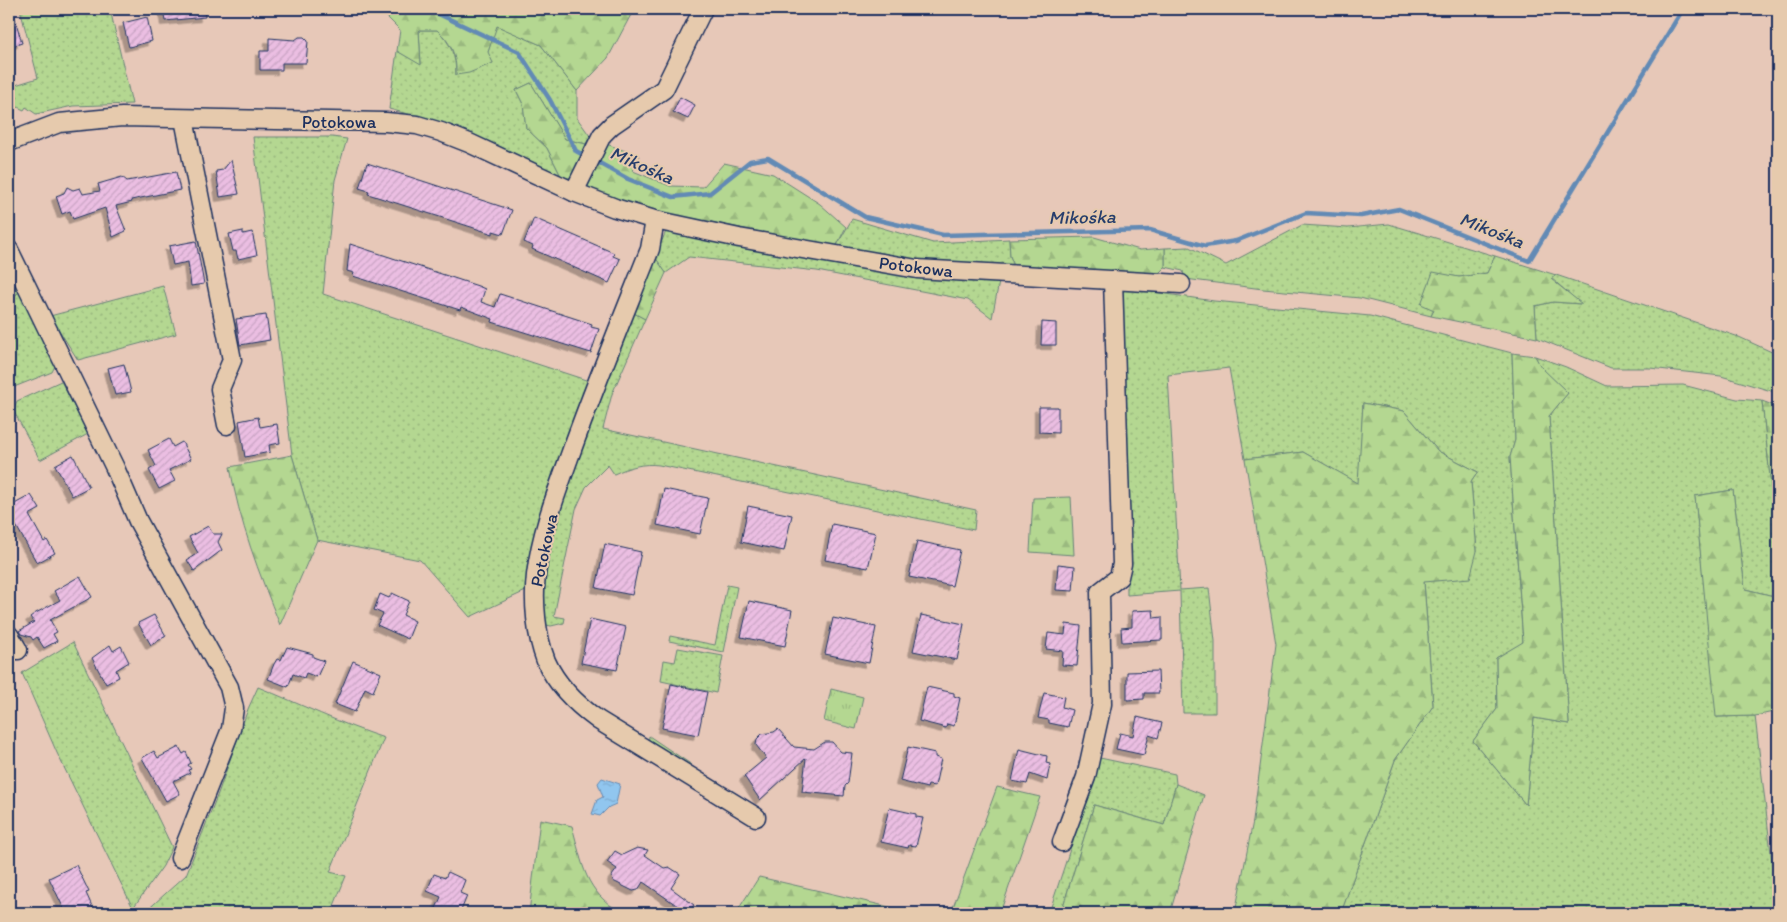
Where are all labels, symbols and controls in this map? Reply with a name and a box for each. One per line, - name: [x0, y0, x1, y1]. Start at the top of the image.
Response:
- street label: Potokowa: [302, 111, 377, 133]
- water label: Mikośka: [607, 141, 678, 189]
- water label: Mikośka: [1048, 205, 1116, 229]
- water label: Mikośka: [1457, 207, 1528, 253]
- street label: Potokowa: [878, 252, 955, 283]
- street label: Potokowa: [525, 511, 563, 589]

